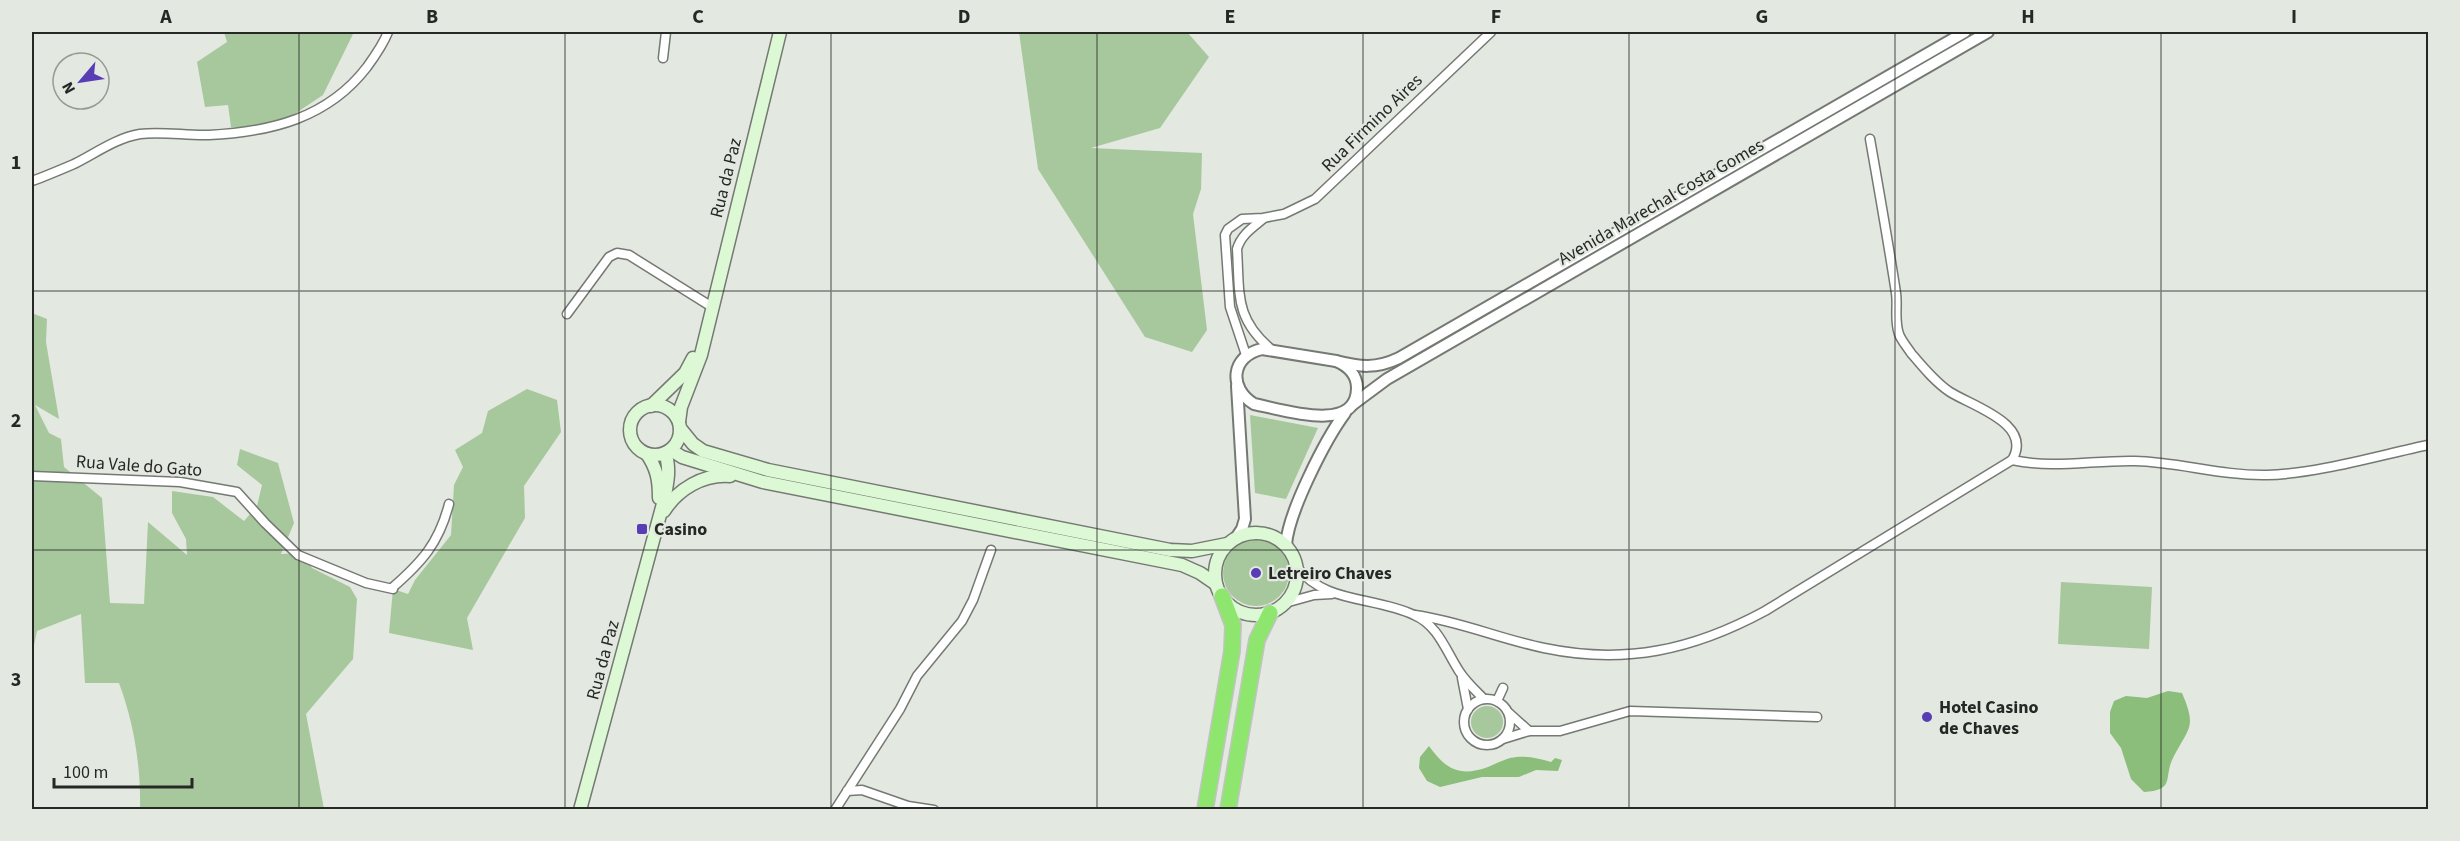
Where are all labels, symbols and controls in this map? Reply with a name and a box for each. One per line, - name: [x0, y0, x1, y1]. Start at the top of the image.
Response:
- text: A: [159, 3, 172, 31]
- text: B: [426, 3, 438, 31]
- text: C: [692, 3, 704, 31]
- text: D: [958, 3, 970, 31]
- text: E: [1225, 3, 1235, 31]
- text: F: [1491, 3, 1501, 31]
- text: G: [1756, 3, 1768, 31]
- text: H: [2021, 3, 2035, 31]
- text: I: [2291, 3, 2297, 31]
- north arrow: [51, 51, 111, 111]
- street label: Rua Firmino Aires: [1316, 68, 1428, 178]
- text: N: [57, 78, 81, 98]
- street label: Avenida Marechal Costa Gomes: [1553, 133, 1769, 271]
- street label: Rua da Paz: [704, 135, 748, 221]
- text: 1: [11, 149, 21, 177]
- text: 2: [11, 407, 21, 435]
- street label: Rua Vale do Gato: [75, 449, 203, 483]
- place label: Casino: [654, 517, 707, 542]
- marker: Casino: [635, 522, 649, 536]
- place label: Letreiro Chaves: [1268, 561, 1392, 586]
- marker: Letreiro Chaves: [1249, 566, 1263, 580]
- street label: Rua da Paz: [580, 617, 626, 703]
- text: 3: [11, 666, 21, 694]
- place label: Hotel Casino de Chaves: [1939, 695, 2038, 741]
- marker: Hotel Casino de Chaves: [1920, 710, 1934, 724]
- scale bar: [54, 751, 192, 789]
- text: 100 m: [63, 760, 108, 785]

